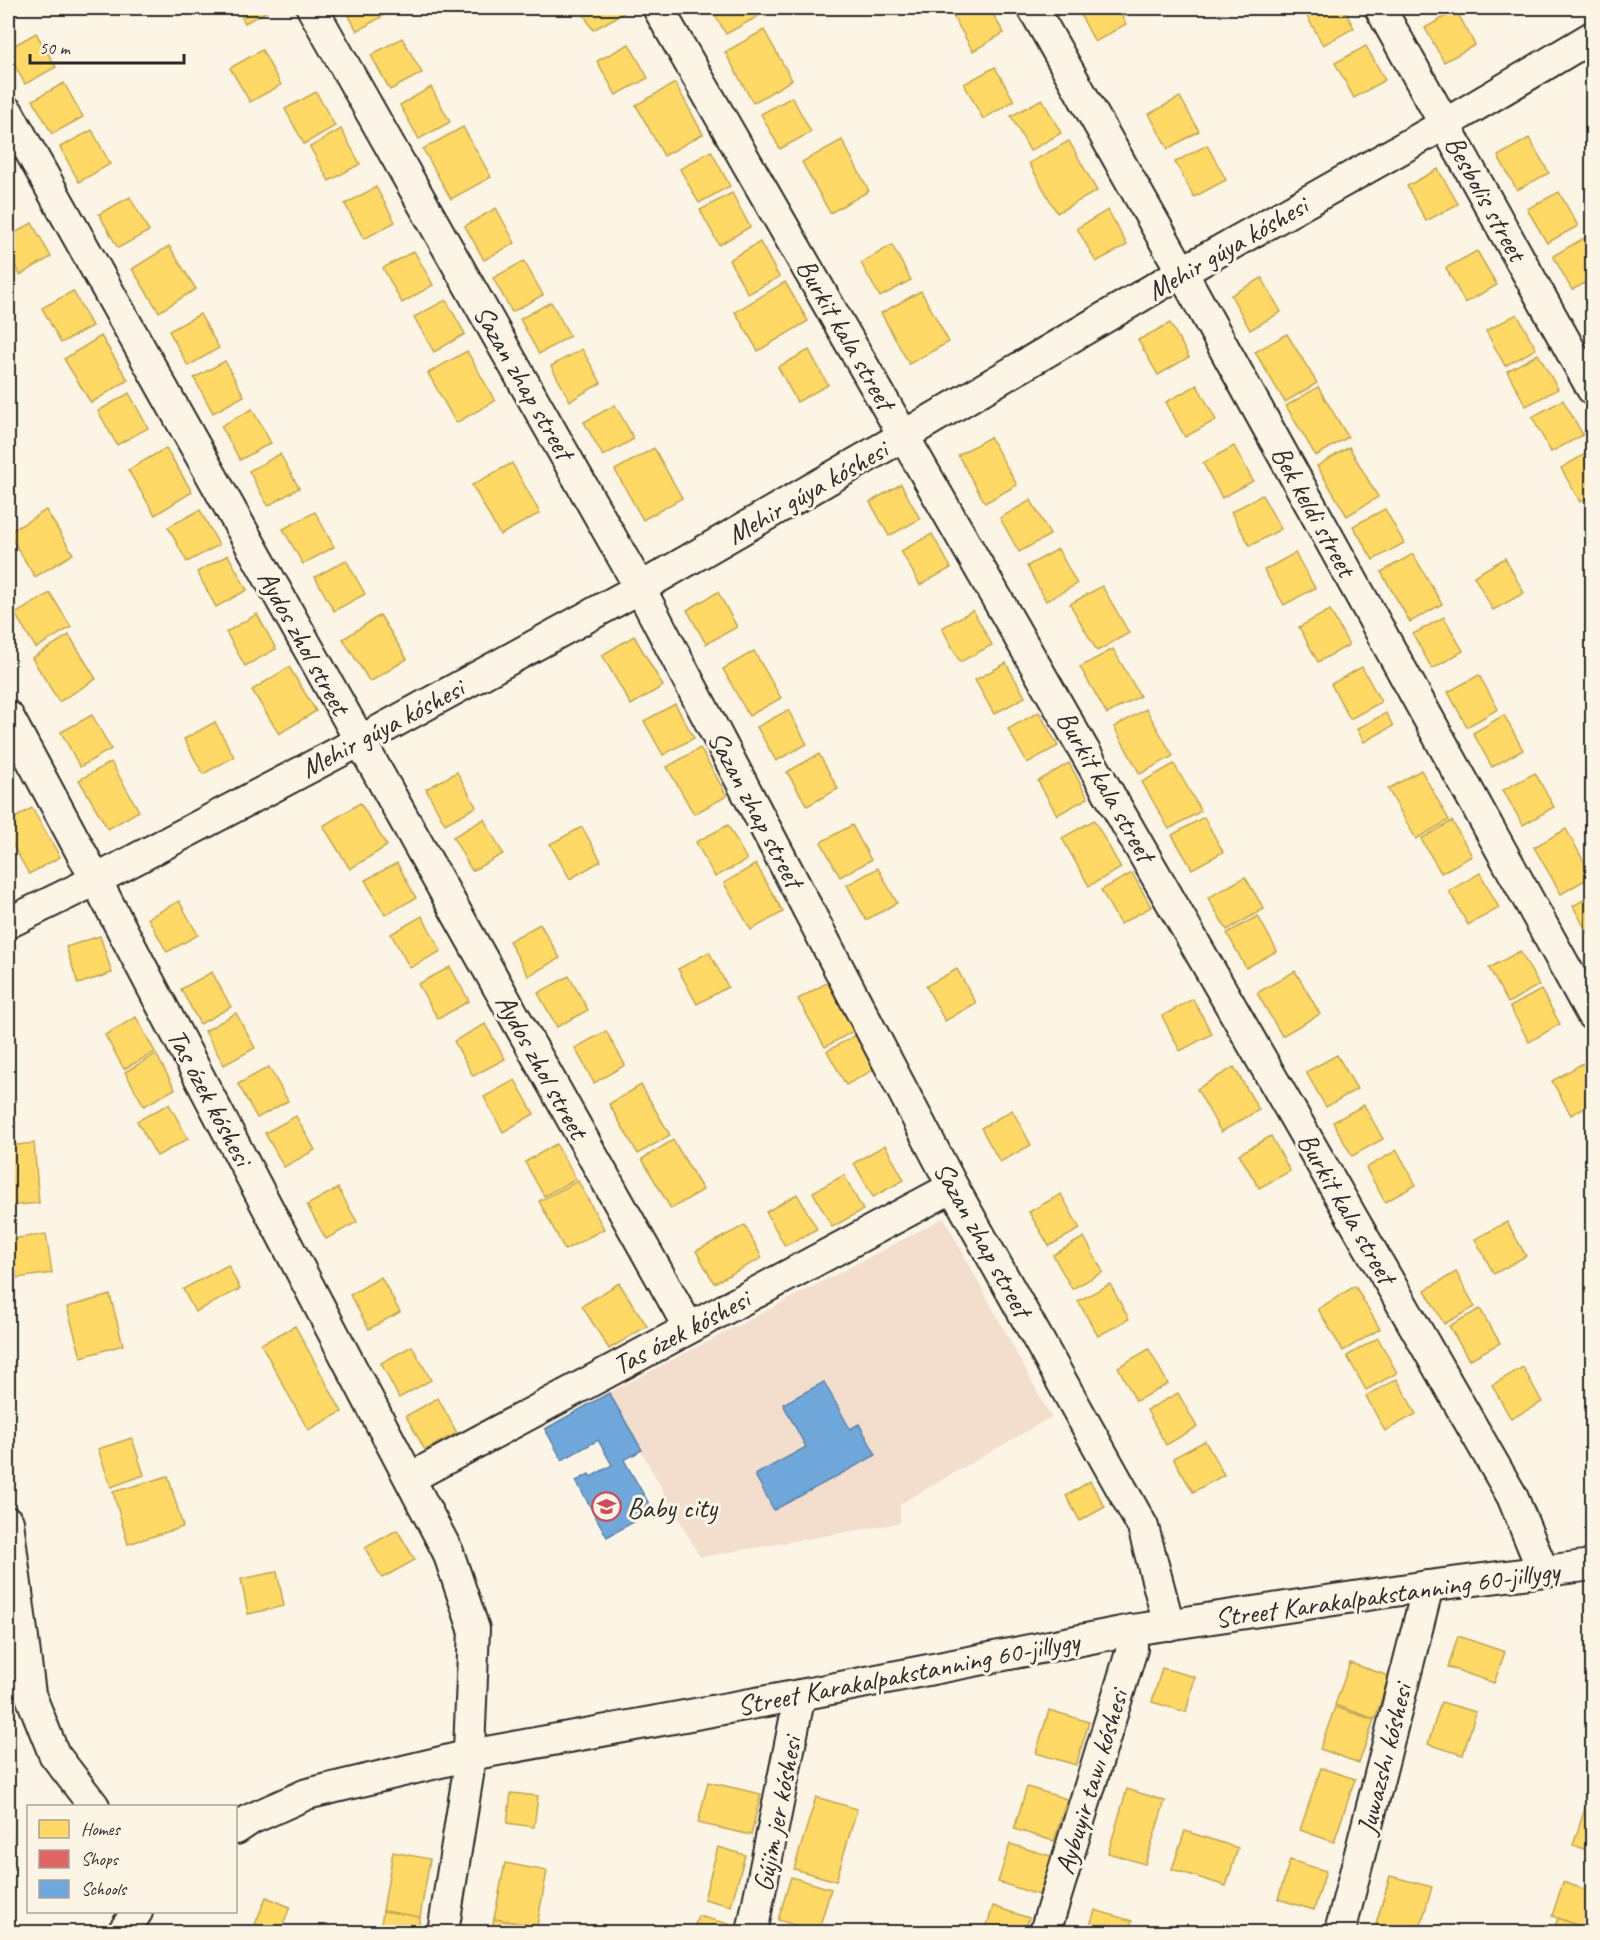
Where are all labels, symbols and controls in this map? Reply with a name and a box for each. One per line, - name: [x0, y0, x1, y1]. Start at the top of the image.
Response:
- scale bar: [30, 27, 184, 65]
- text: 50 m: [39, 37, 72, 59]
- street label: Besbolis street: [1437, 129, 1536, 269]
- street label: Mehir gúyа kóshesi: [1141, 186, 1317, 308]
- street label: Burkit kala street: [789, 252, 905, 419]
- street label: Sazan zhap street: [466, 299, 584, 468]
- street label: Mehir gúyа kóshesi: [721, 430, 897, 552]
- street label: Bek keldi street: [1264, 440, 1366, 585]
- street label: Aydos zhol street: [250, 564, 359, 723]
- street label: Mehir gúyа kóshesi: [295, 669, 473, 786]
- street label: Burkit kala street: [1049, 704, 1165, 871]
- street label: Sazan zhap street: [700, 725, 814, 896]
- street label: Aydos zhol street: [488, 988, 597, 1147]
- street label: Tas ózek kóshesi: [159, 1023, 262, 1175]
- street label: Burkit kala street: [1290, 1126, 1406, 1293]
- street label: Sazan zhap street: [926, 1155, 1042, 1326]
- street label: Tas ózek kóshesi: [607, 1280, 759, 1383]
- place label: Baby city: [627, 1490, 719, 1525]
- school or university icon: Baby city: [590, 1491, 622, 1523]
- street label: Street Karakalpakstanning 60-jillygy: [1213, 1552, 1564, 1635]
- street label: Street Karakalpakstanning 60-jillygy: [734, 1622, 1084, 1723]
- street label: Juwazshı kóshesi: [1348, 1677, 1420, 1840]
- street label: Aybuyir tawı kóshesi: [1046, 1682, 1137, 1878]
- street label: Gújim jer kóshesi: [745, 1730, 810, 1894]
- legend: [27, 1805, 237, 1913]
- text: Homes: [81, 1818, 121, 1840]
- text: Shops: [81, 1848, 120, 1870]
- text: Schools: [81, 1878, 128, 1900]

